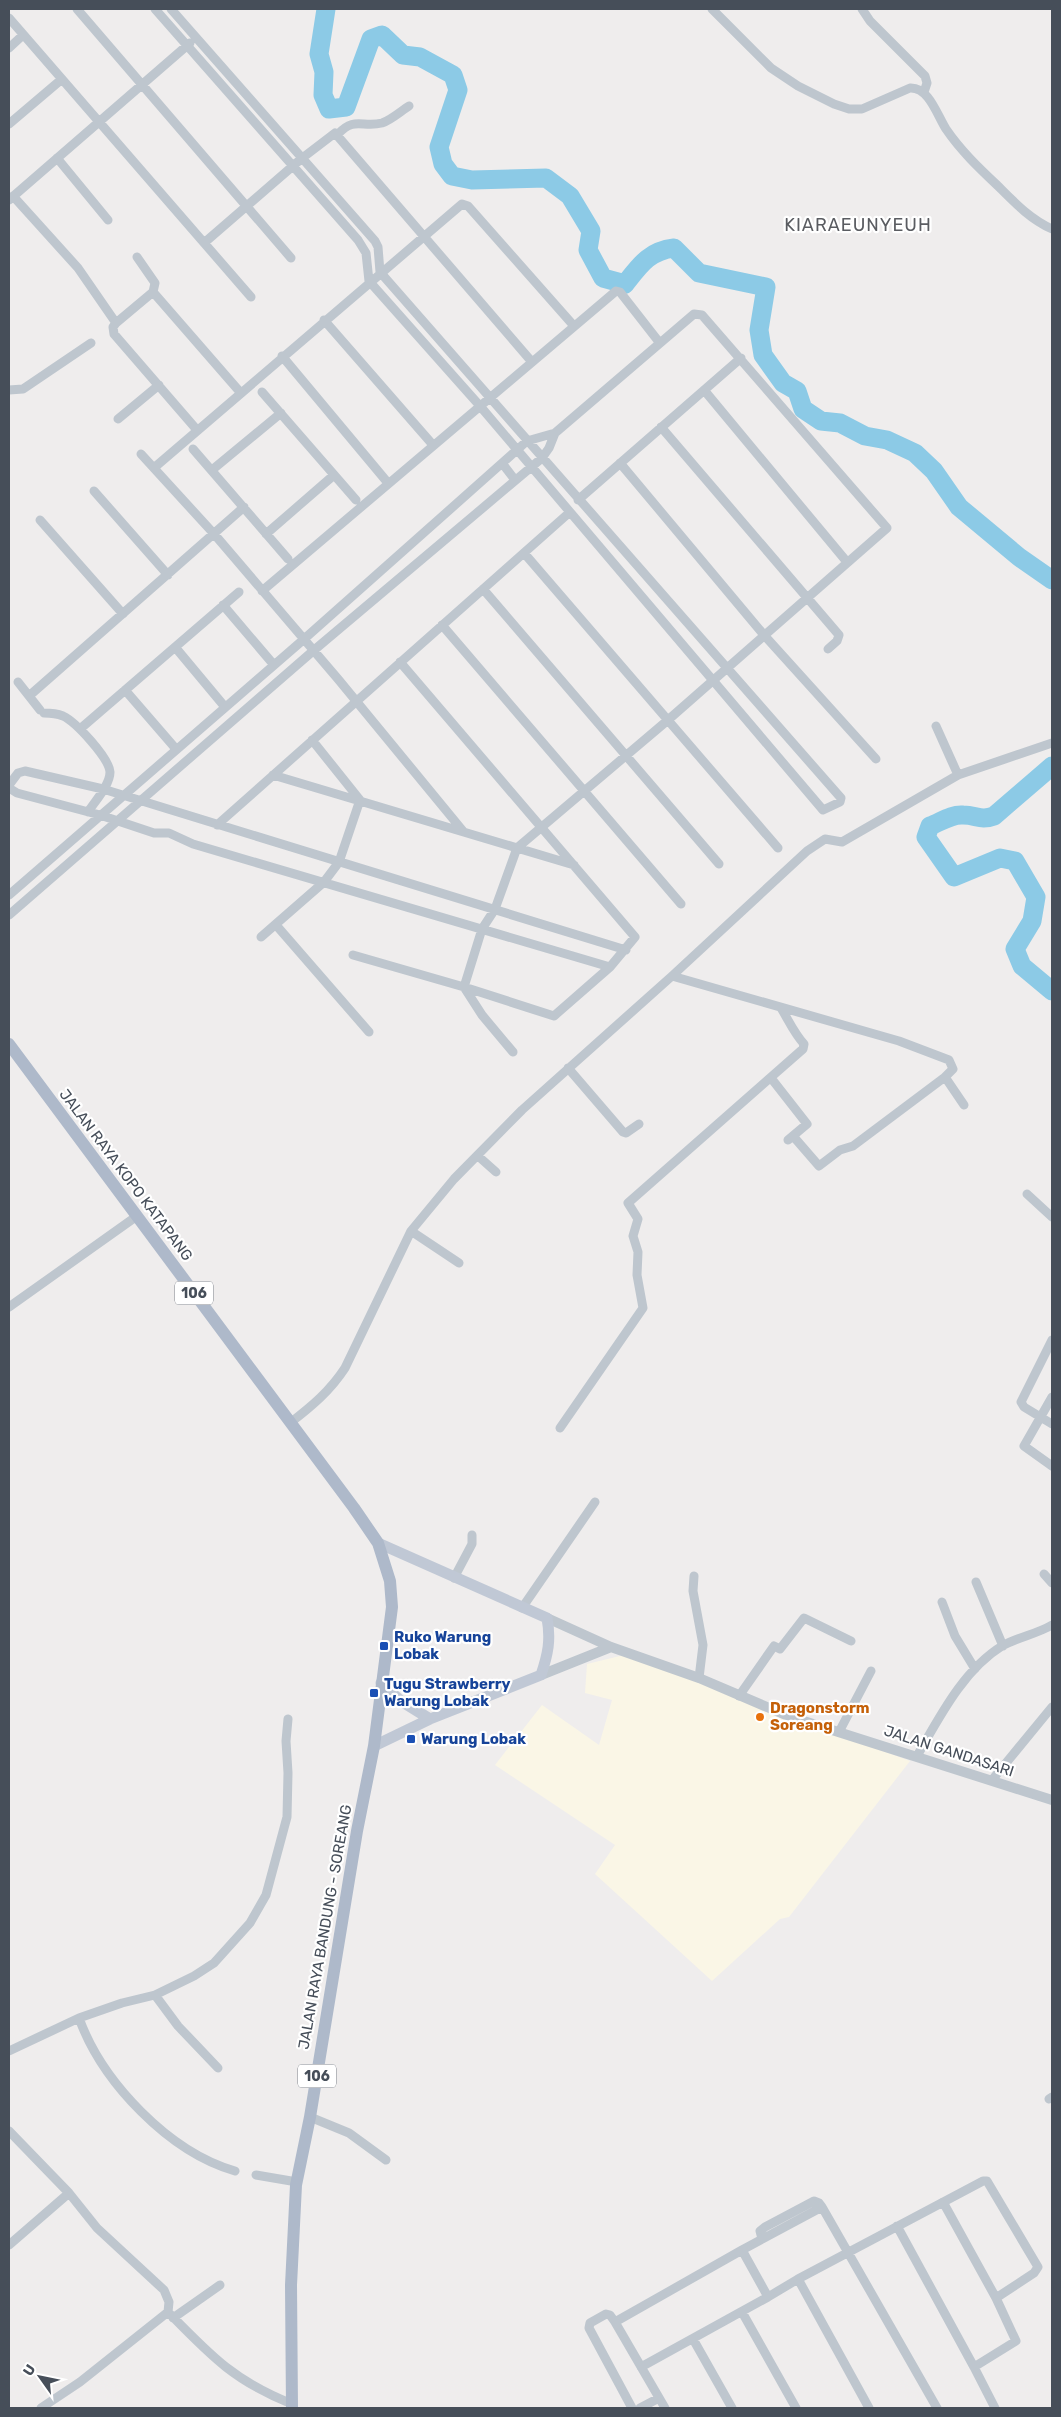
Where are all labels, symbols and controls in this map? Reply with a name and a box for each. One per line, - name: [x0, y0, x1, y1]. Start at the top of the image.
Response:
- district label: KIARAEUNYEUH: [784, 214, 932, 236]
- street label: JALAN RAYA KOPO KATAPANG: [56, 1086, 196, 1264]
- road number: 106: [175, 1282, 213, 1305]
- place label: Ruko Warung Lobak: [394, 1628, 491, 1663]
- marker: Ruko Warung Lobak: [378, 1640, 390, 1652]
- place label: Tugu Strawberry Warung Lobak: [384, 1675, 511, 1710]
- marker: Tugu Strawberry Warung Lobak: [368, 1687, 380, 1699]
- place label: Dragonstorm Soreang: [770, 1699, 870, 1734]
- marker: Dragonstorm Soreang: [754, 1711, 766, 1723]
- street label: JALAN GANDASARI: [882, 1721, 1016, 1781]
- place label: Warung Lobak: [421, 1730, 526, 1748]
- marker: Warung Lobak: [405, 1733, 417, 1745]
- street label: JALAN RAYA BANDUNG - SOREANG: [295, 1803, 355, 2051]
- road number: 106: [298, 2064, 336, 2088]
- north arrow: [15, 2352, 65, 2402]
- text: U: [20, 2361, 39, 2379]

